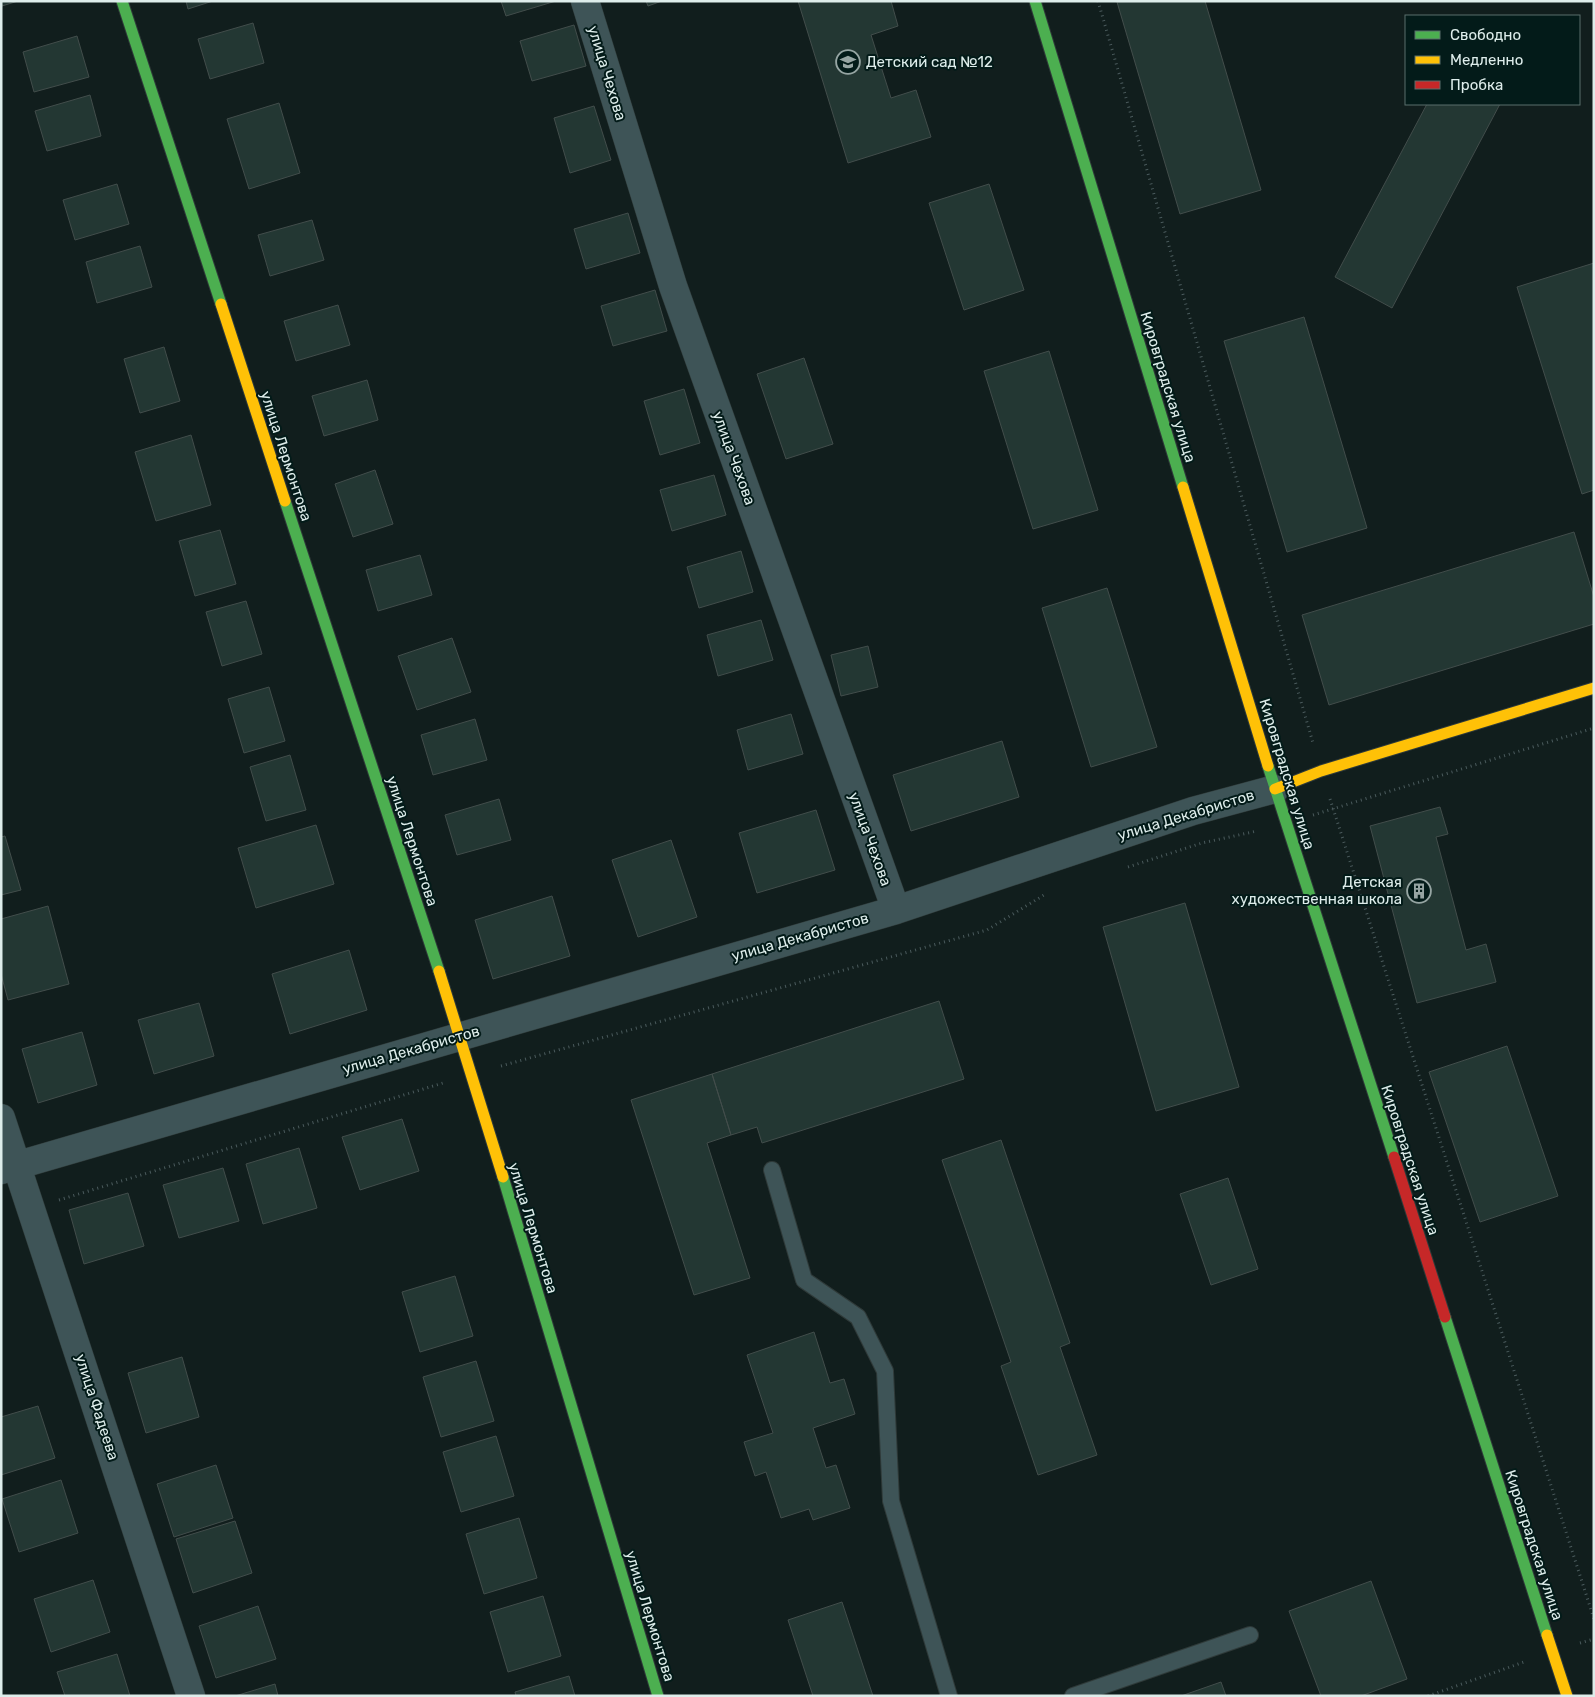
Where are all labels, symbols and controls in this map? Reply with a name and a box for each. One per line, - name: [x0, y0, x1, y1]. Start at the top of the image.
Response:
- legend: [1405, 15, 1580, 105]
- street label: улица Чехова: [584, 23, 630, 123]
- text: Свободно: [1450, 26, 1521, 44]
- school or university icon: Детский сад №12: [835, 49, 861, 75]
- text: Медленно: [1450, 51, 1523, 69]
- place label: Детский сад №12: [866, 53, 993, 71]
- text: Пробка: [1450, 76, 1503, 94]
- street label: Кировградская улица: [1136, 309, 1200, 465]
- street label: улица Лермонтова: [256, 389, 316, 523]
- street label: улица Чехова: [709, 409, 759, 507]
- street label: Кировградская улица: [1255, 696, 1319, 852]
- street label: улица Лермонтова: [382, 774, 442, 908]
- street label: улица Декабристов: [1116, 786, 1256, 844]
- street label: улица Чехова: [845, 790, 895, 888]
- place label: Детская художественная школа: [1232, 873, 1402, 908]
- building icon: Детская художественная школа: [1406, 878, 1432, 904]
- street label: улица Декабристов: [729, 909, 871, 965]
- street label: улица Декабристов: [340, 1022, 482, 1078]
- street label: Кировградская улица: [1377, 1083, 1443, 1237]
- street label: улица Лермонтова: [505, 1160, 561, 1296]
- street label: улица Фадеева: [71, 1352, 123, 1462]
- street label: Кировградская улица: [1501, 1468, 1567, 1622]
- street label: улица Лермонтова: [622, 1548, 678, 1684]

